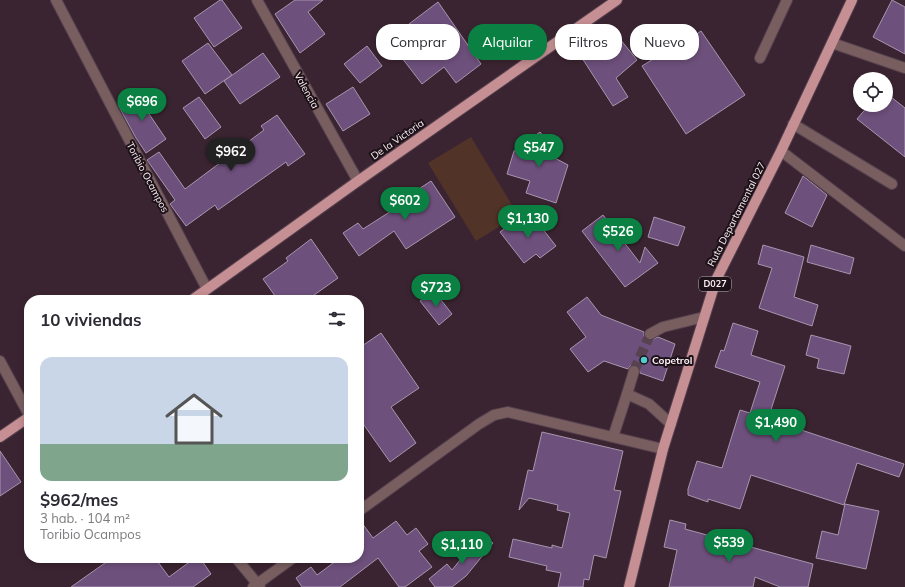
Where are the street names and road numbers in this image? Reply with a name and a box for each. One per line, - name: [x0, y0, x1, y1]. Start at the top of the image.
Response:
- street label: Valencia: [291, 70, 322, 111]
- street label: De la Victoria: [368, 116, 426, 163]
- street label: Toribio Ocampos: [124, 140, 172, 215]
- street label: Ruta Departamental 027: [704, 160, 768, 269]
- road number: D027: [699, 277, 731, 291]

